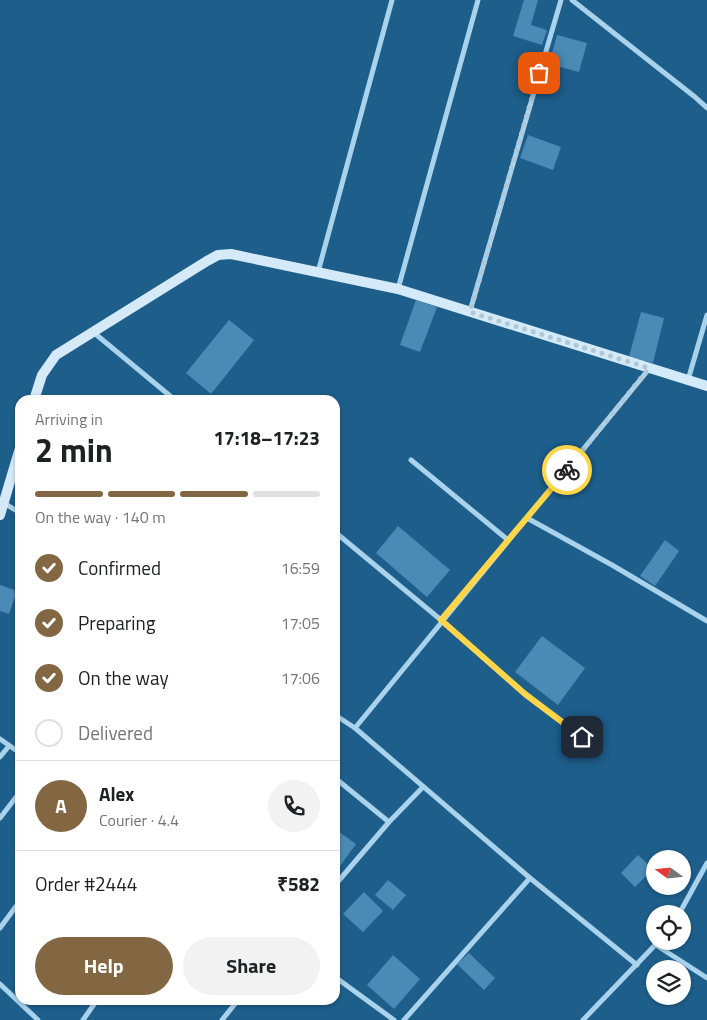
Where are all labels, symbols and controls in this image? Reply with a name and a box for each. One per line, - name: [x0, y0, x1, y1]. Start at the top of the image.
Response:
- pin: [518, 52, 560, 94]
- icon: bag: [525, 59, 553, 87]
- text: Arriving in: [35, 407, 103, 431]
- text: 17:18–17:23: [213, 423, 320, 452]
- text: 2 min: [35, 426, 113, 474]
- courier: [542, 445, 592, 495]
- icon: bike: [553, 456, 581, 484]
- text: On the way · 140 m: [35, 505, 166, 529]
- text: Confirmed: [78, 553, 161, 582]
- icon: check: [35, 554, 63, 582]
- text: 16:59: [281, 556, 320, 580]
- text: Preparing: [78, 608, 155, 637]
- icon: check: [35, 609, 63, 637]
- text: 17:05: [281, 611, 320, 635]
- text: On the way: [78, 663, 169, 692]
- icon: check: [35, 664, 63, 692]
- text: 17:06: [281, 666, 320, 690]
- pin: [561, 716, 603, 758]
- text: Delivered: [78, 718, 153, 747]
- icon: home: [568, 723, 596, 751]
- text: Alex: [99, 779, 134, 808]
- button: phone: [268, 780, 320, 832]
- text: A: [55, 791, 67, 820]
- text: Courier · 4.4: [99, 808, 179, 832]
- north arrow: [646, 850, 691, 895]
- map controls: [646, 850, 691, 1005]
- text: Order #2444: [35, 869, 137, 898]
- text: ₹582: [277, 869, 320, 898]
- button: locate: [646, 905, 691, 950]
- button: Help: [35, 937, 173, 995]
- button: Share: [183, 937, 320, 995]
- button: layers: [646, 960, 691, 1005]

